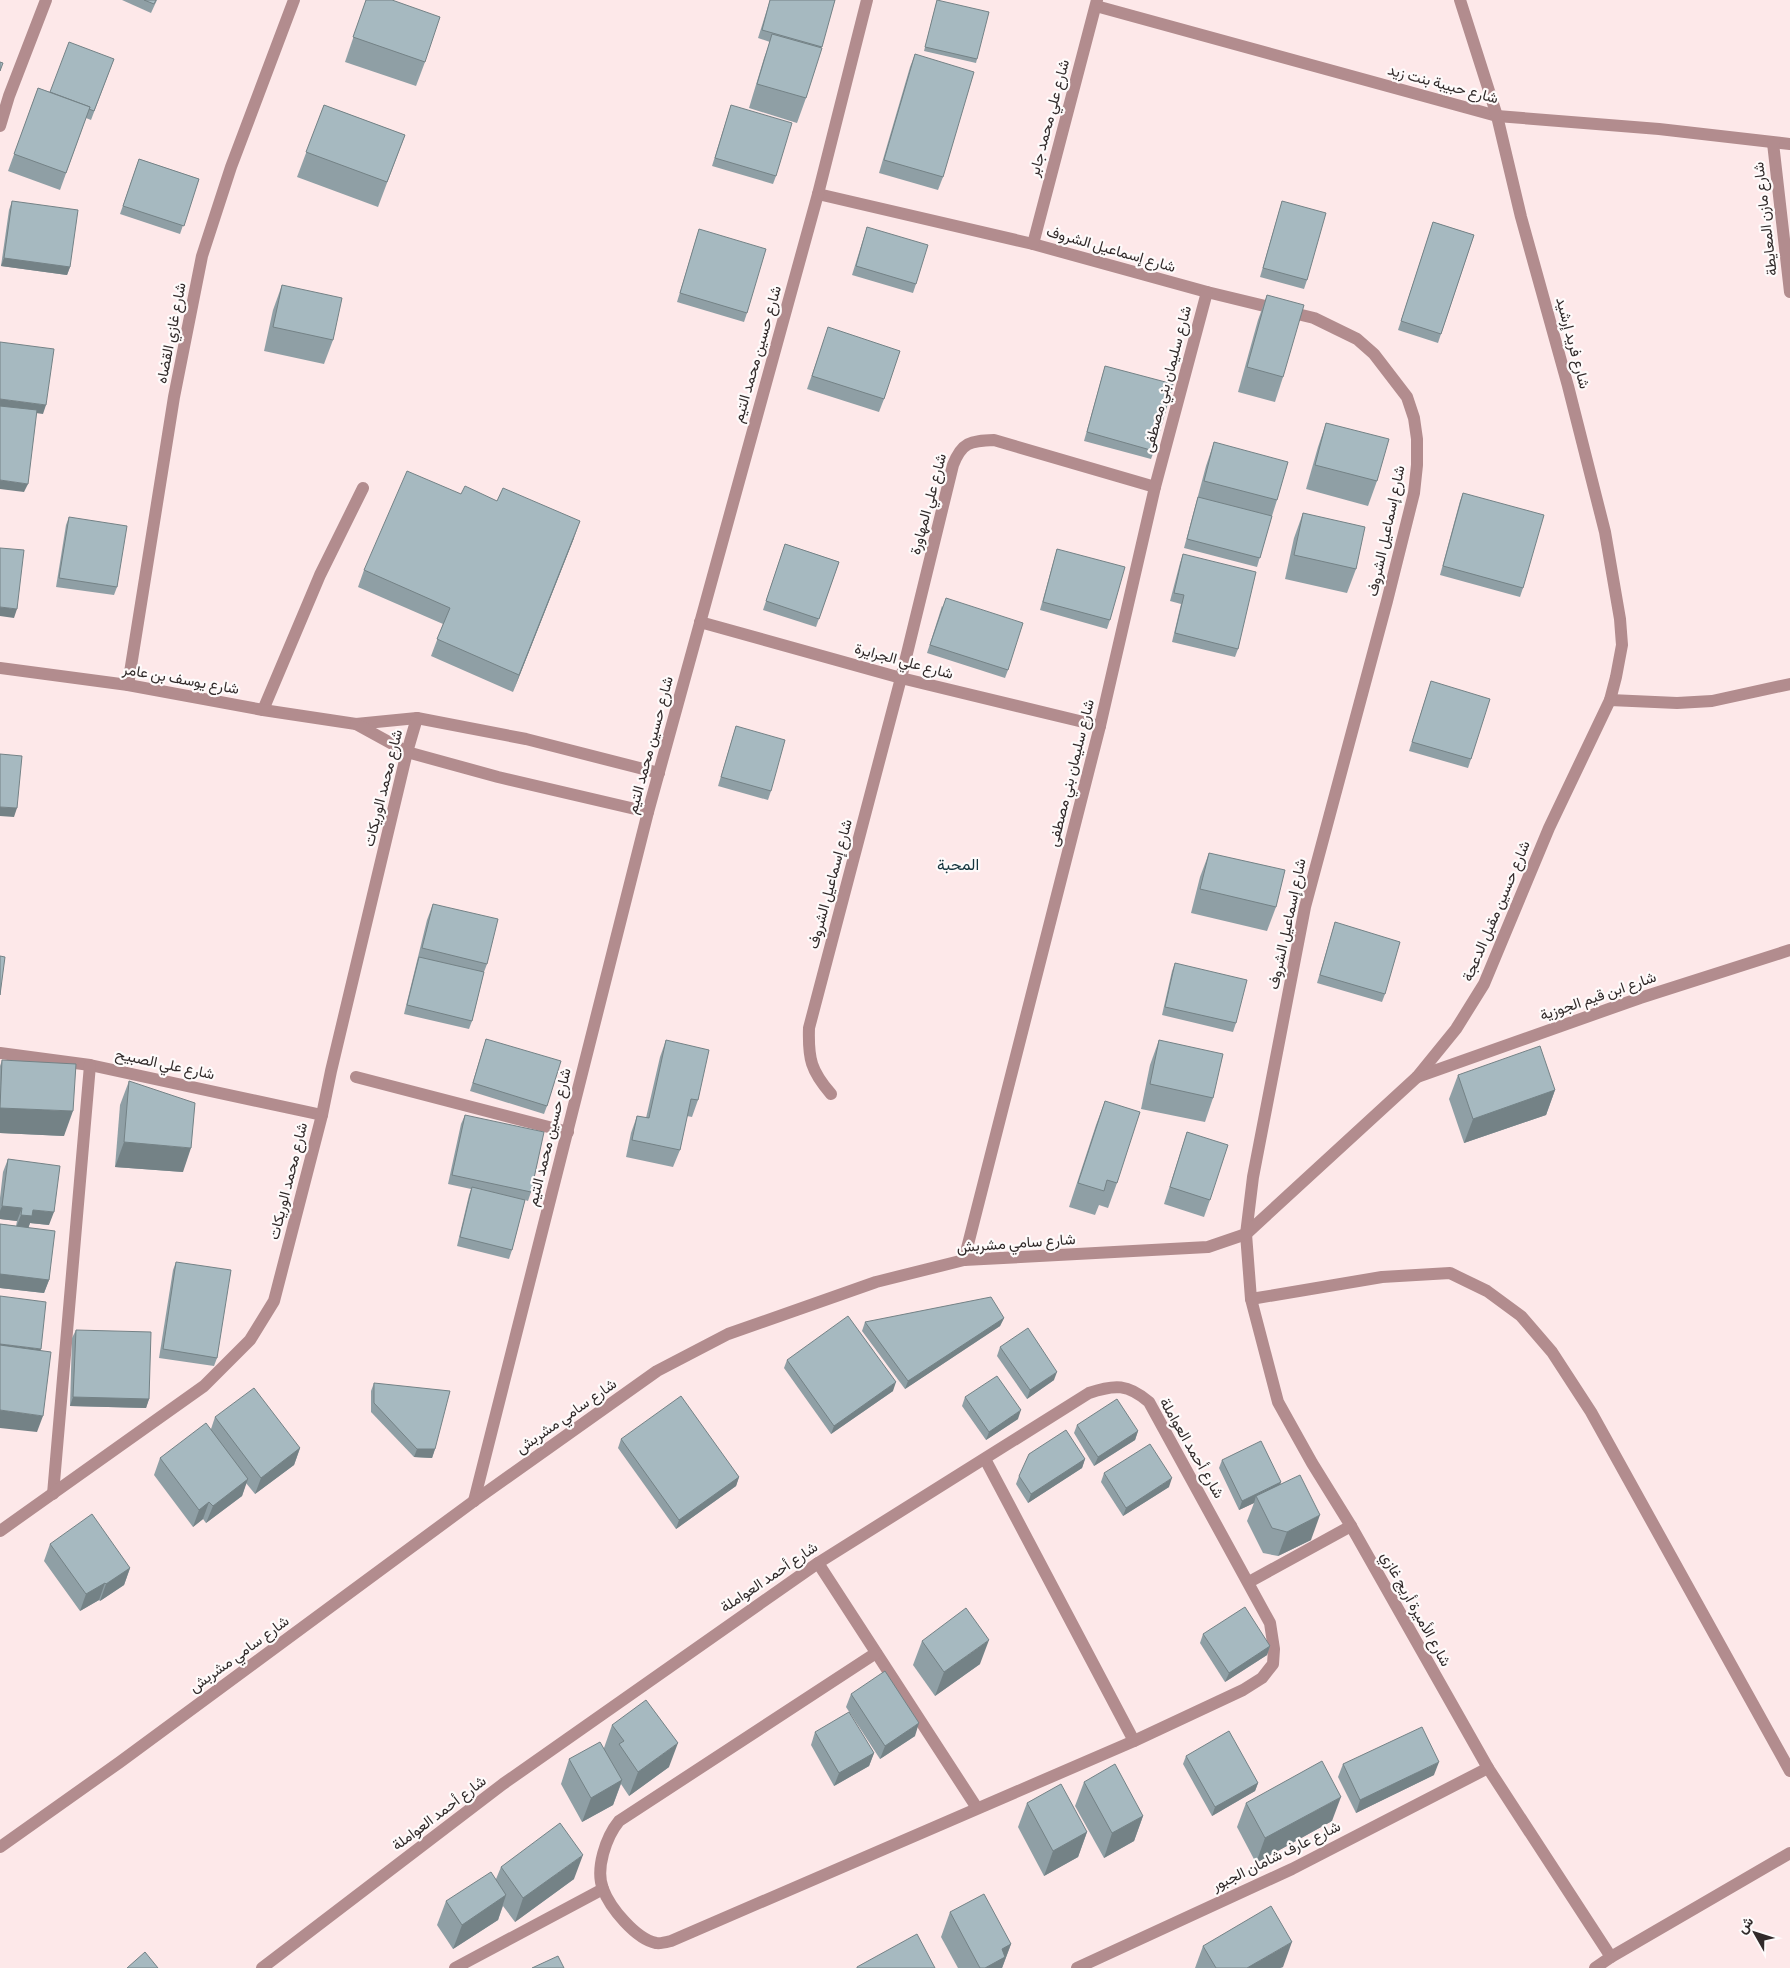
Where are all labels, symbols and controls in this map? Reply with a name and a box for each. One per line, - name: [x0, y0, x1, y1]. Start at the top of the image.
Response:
- street label: شارع علي محمد جابر: [1023, 57, 1077, 181]
- street label: شارع حبيبة بنت زيد: [1385, 60, 1501, 109]
- street label: شارع مازن المعايطة: [1748, 161, 1783, 277]
- street label: شارع إسماعيل الشروف: [1044, 221, 1178, 278]
- street label: شارع غازي القضاه: [151, 281, 194, 386]
- street label: شارع حسين محمد التيم: [728, 283, 787, 425]
- street label: شارع فريد إرشيد: [1550, 295, 1595, 391]
- street label: شارع سليمان بني مصطفى: [1138, 303, 1199, 455]
- street label: شارع علي المهاورة: [905, 451, 954, 558]
- street label: شارع إسماعيل الشروف: [1362, 463, 1411, 599]
- street label: شارع علي الجرايرة: [852, 638, 956, 687]
- street label: شارع يوسف بن عامر: [120, 659, 241, 700]
- street label: شارع حسين محمد التيم: [622, 674, 679, 816]
- street label: شارع سليمان بني مصطفى: [1043, 697, 1102, 850]
- street label: شارع محمد الوريكات: [359, 727, 408, 849]
- street label: شارع إسماعيل الشروف: [803, 817, 858, 951]
- street label: شارع حسين مقبل الدعجة: [1457, 837, 1536, 985]
- district label: المحبة: [937, 854, 979, 876]
- street label: شارع إسماعيل الشروف: [1263, 856, 1312, 992]
- street label: شارع ابن قيم الجوزية: [1537, 967, 1659, 1026]
- street label: شارع علي الصبيح: [113, 1044, 217, 1087]
- street label: شارع حسين محمد التيم: [522, 1066, 577, 1208]
- street label: شارع محمد الوريكات: [264, 1120, 313, 1242]
- street label: شارع سامي مشربش: [956, 1229, 1076, 1260]
- street label: شارع سامي مشربش: [512, 1374, 622, 1461]
- street label: شارع أحمد العواملة: [1154, 1394, 1229, 1503]
- street label: شارع أحمد العواملة: [716, 1537, 822, 1618]
- street label: شارع الأميرة أريج غازي: [1373, 1548, 1456, 1672]
- street label: شارع سامي مشربش: [185, 1611, 295, 1699]
- street label: شارع أحمد العواملة: [388, 1771, 491, 1856]
- street label: شارع عارف شامان الجبور: [1207, 1816, 1344, 1897]
- north arrow: [1730, 1908, 1780, 1958]
- text: ش: [1733, 1912, 1759, 1938]

